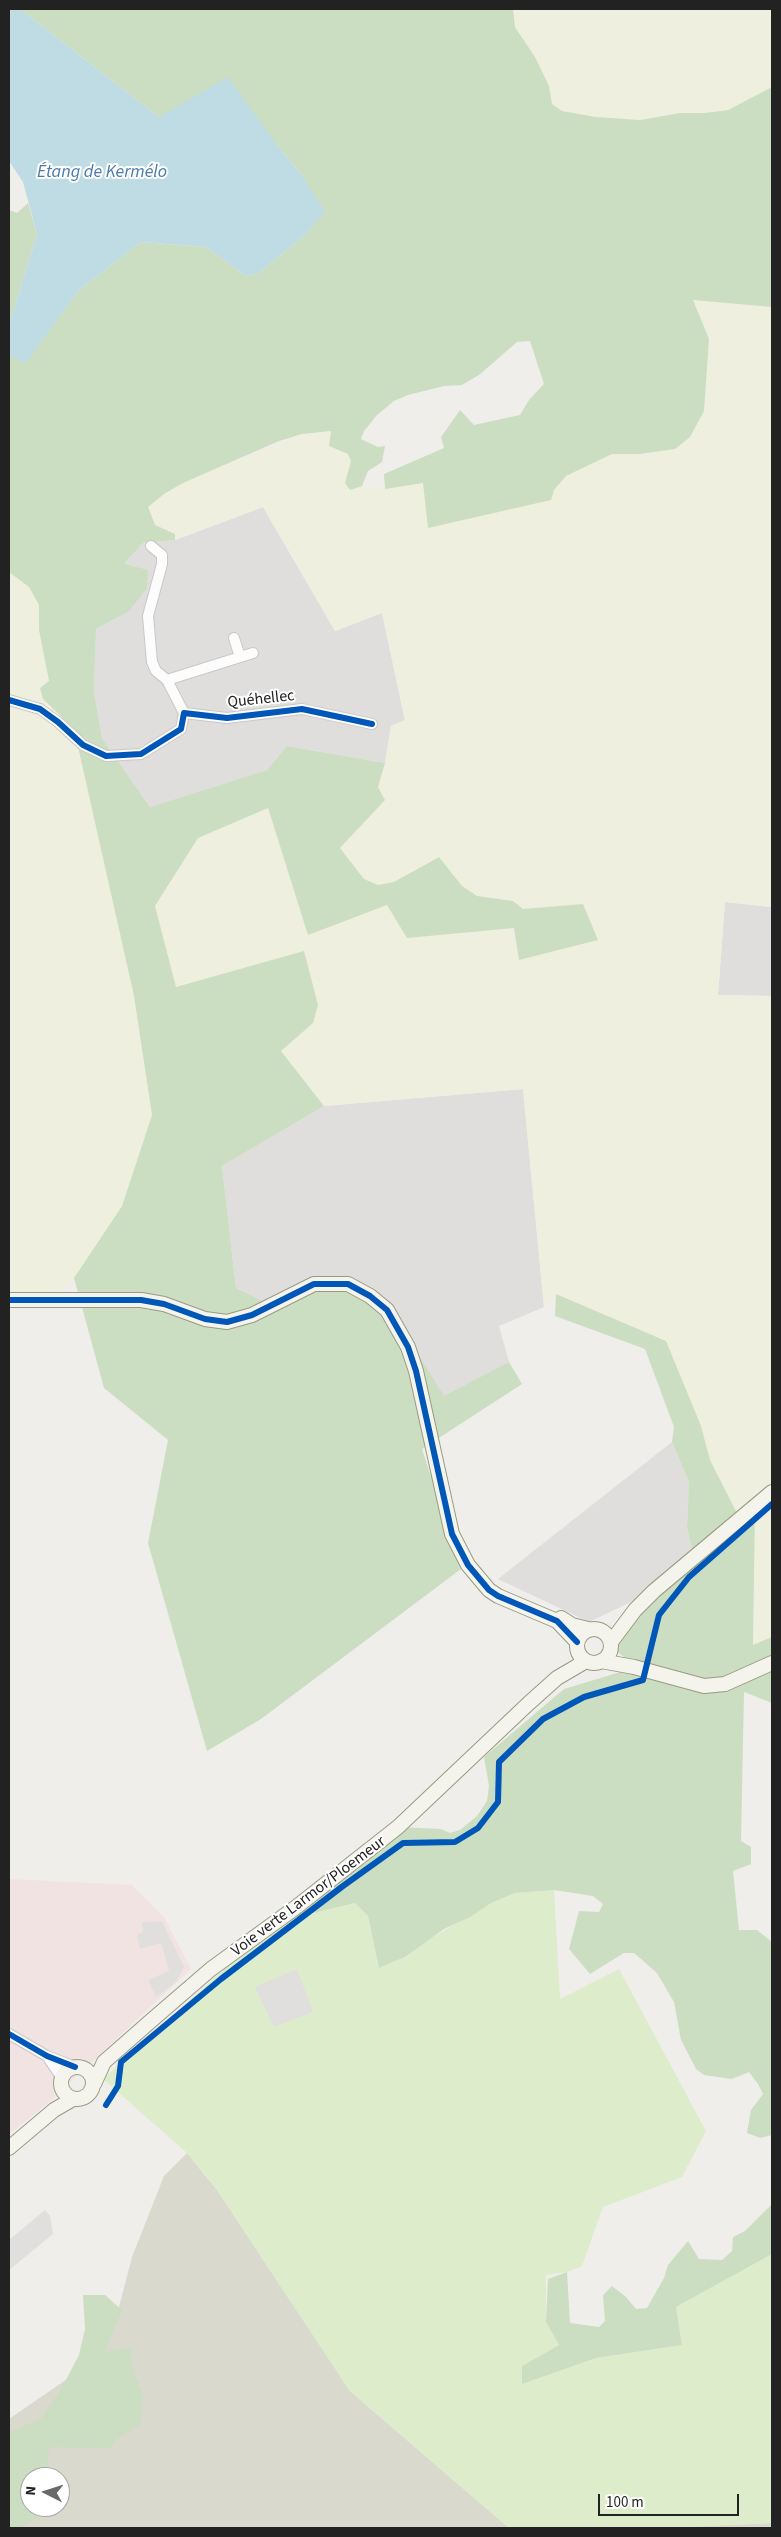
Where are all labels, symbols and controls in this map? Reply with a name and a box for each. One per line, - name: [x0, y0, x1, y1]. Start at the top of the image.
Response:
- water label: Étang de Kermélo: [37, 162, 167, 184]
- street label: Quéhellec: [227, 687, 295, 713]
- street label: Voie verte Larmor/Ploemeur: [228, 1833, 390, 1961]
- north arrow: [20, 2467, 70, 2517]
- scale bar: [601, 2484, 742, 2516]
- text: N: [21, 2485, 41, 2496]
- text: 100 m: [606, 2492, 644, 2513]

